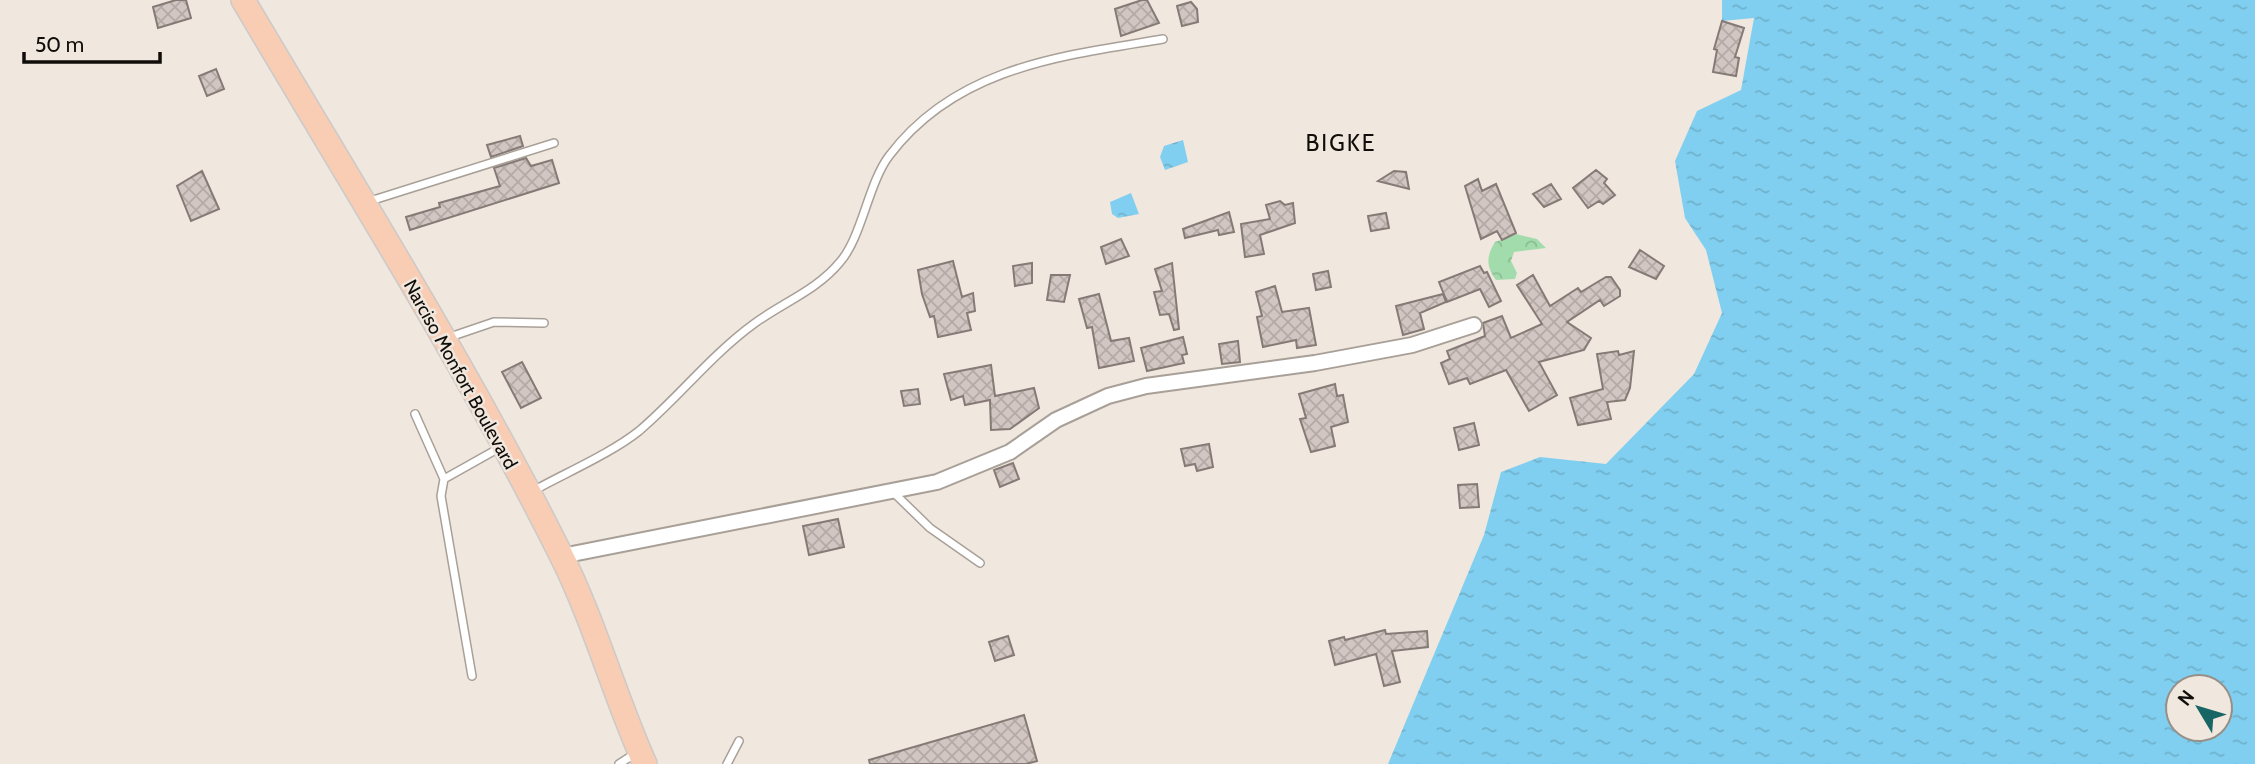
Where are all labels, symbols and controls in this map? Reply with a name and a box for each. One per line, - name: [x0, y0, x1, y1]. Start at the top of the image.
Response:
- scale bar: [24, 21, 161, 65]
- text: 50 m: [35, 32, 84, 57]
- district label: BIGKE: [1306, 129, 1376, 157]
- street label: Narciso Monfort Boulevard: [399, 275, 522, 473]
- north arrow: [2164, 673, 2234, 743]
- text: N: [2173, 685, 2199, 710]

